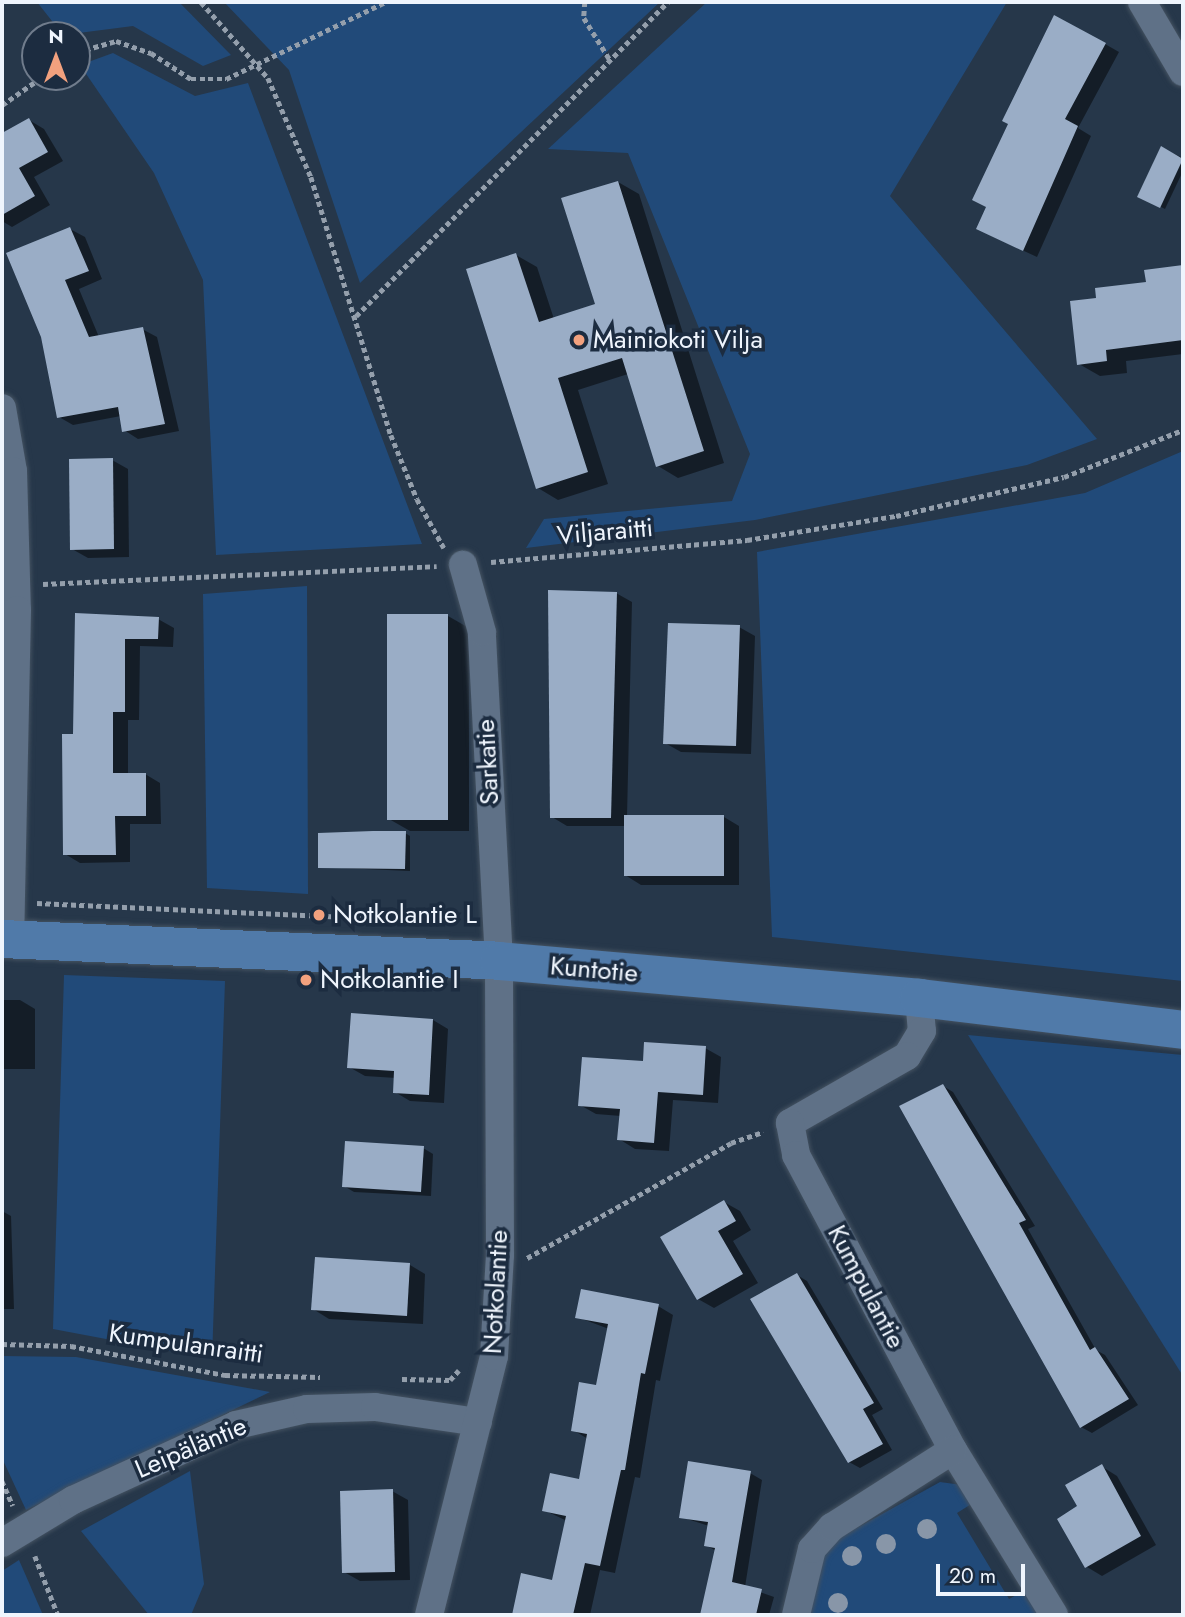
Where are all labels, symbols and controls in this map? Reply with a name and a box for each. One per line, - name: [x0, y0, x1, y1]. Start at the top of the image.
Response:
- north arrow: [21, 21, 91, 91]
- text: N: [48, 23, 64, 50]
- place label: Mainiokoti Vilja: [593, 324, 763, 356]
- marker: Mainiokoti Vilja: [571, 332, 587, 348]
- street label: Viljaraitti: [556, 512, 654, 552]
- street label: Sarkatie: [470, 718, 506, 806]
- place label: Notkolantie L: [333, 899, 477, 931]
- marker: Notkolantie L: [311, 907, 327, 923]
- street label: Kuntotie: [549, 951, 639, 989]
- place label: Notkolantie I: [320, 964, 459, 996]
- marker: Notkolantie I: [298, 972, 314, 988]
- street label: Kumpulantie: [821, 1220, 911, 1354]
- street label: Notkolantie: [477, 1229, 515, 1355]
- street label: Kumpulanraitti: [107, 1318, 265, 1370]
- street label: Leipäläntie: [131, 1411, 251, 1485]
- scale bar: [940, 1550, 1029, 1594]
- text: 20 m: [949, 1561, 996, 1591]

